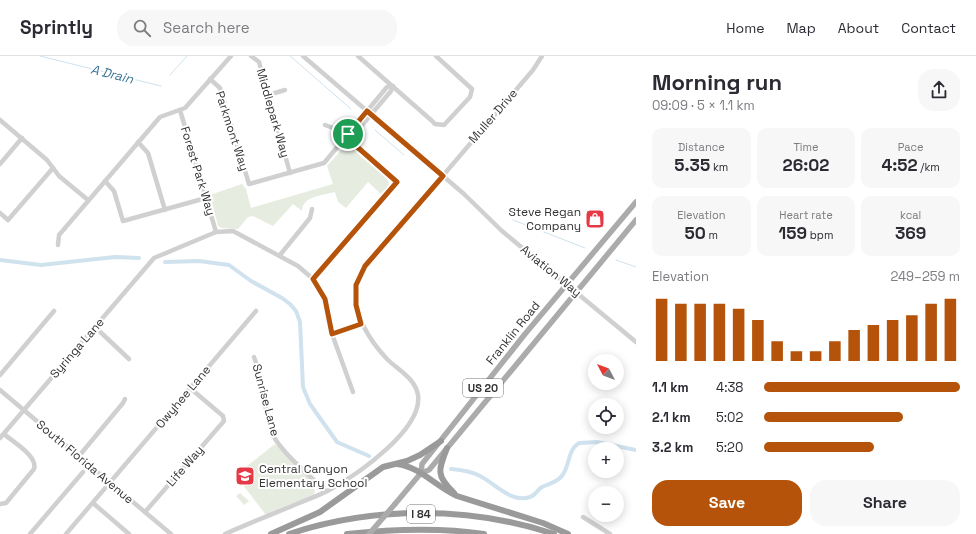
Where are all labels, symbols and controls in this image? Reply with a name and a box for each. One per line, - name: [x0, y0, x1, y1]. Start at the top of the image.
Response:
- search box: [117, 10, 397, 46]
- text: Sprintly: [20, 15, 93, 40]
- icon: search: [131, 17, 153, 39]
- text: Search here: [163, 18, 250, 37]
- text: Home: [726, 19, 764, 37]
- text: Map: [786, 19, 816, 37]
- text: About: [838, 19, 879, 37]
- text: Contact: [901, 19, 956, 37]
- water label: A Drain: [89, 61, 136, 88]
- street label: Middlepark Way: [253, 67, 293, 159]
- text: Morning run: [652, 68, 782, 96]
- button: share: [918, 69, 960, 111]
- street label: Muller Drive: [465, 85, 521, 147]
- street label: Parkmont Way: [212, 89, 252, 173]
- text: 09:09 · 5 × 1.1 km: [652, 97, 755, 114]
- pin: [331, 117, 365, 151]
- icon: arrive: [337, 123, 359, 145]
- street label: Forest Park Way: [177, 124, 219, 218]
- text: Distance: [678, 140, 725, 154]
- text: Time: [793, 140, 819, 154]
- text: Pace: [898, 140, 924, 154]
- text: 5.35: [674, 154, 710, 176]
- text: 26:02: [783, 154, 829, 176]
- text: 4:52: [881, 154, 918, 176]
- text: km: [710, 160, 728, 174]
- text: /km: [918, 160, 940, 174]
- place label: Steve Regan Company: [508, 204, 581, 234]
- shop icon: Steve Regan Company: [584, 208, 606, 230]
- text: Elevation: [677, 208, 725, 222]
- text: Heart rate: [779, 208, 833, 222]
- text: kcal: [900, 208, 921, 222]
- text: 50: [685, 222, 706, 244]
- text: 159: [779, 222, 807, 244]
- text: 369: [895, 222, 926, 244]
- text: m: [706, 228, 718, 242]
- text: bpm: [807, 228, 833, 242]
- street label: Aviation Way: [517, 242, 585, 300]
- text: Elevation: [652, 268, 709, 285]
- text: 249–259 m: [890, 268, 960, 285]
- street label: Franklin Road: [482, 298, 544, 368]
- street label: Syringa Lane: [46, 314, 108, 382]
- north arrow: [588, 354, 624, 390]
- map controls: [588, 354, 624, 522]
- street label: Owyhee Lane: [152, 362, 214, 432]
- street label: Sunrise Lane: [249, 362, 283, 438]
- road number: US 20: [463, 379, 503, 397]
- text: 1.1 km: [652, 379, 689, 396]
- text: 4:38: [716, 379, 743, 396]
- button: locate: [588, 398, 624, 434]
- text: 2.1 km: [652, 409, 691, 426]
- text: 5:02: [716, 409, 743, 426]
- street label: South Florida Avenue: [33, 417, 137, 507]
- text: 3.2 km: [652, 439, 693, 456]
- text: 5:20: [716, 439, 743, 456]
- street label: Life Way: [163, 442, 207, 490]
- button: +: [588, 442, 624, 478]
- place label: Central Canyon Elementary School: [259, 461, 367, 491]
- school or university icon: Central Canyon Elementary School: [234, 465, 256, 487]
- button: Save: [652, 480, 802, 526]
- button: Share: [810, 480, 960, 526]
- button: −: [588, 486, 624, 522]
- road number: I 84: [407, 505, 435, 523]

